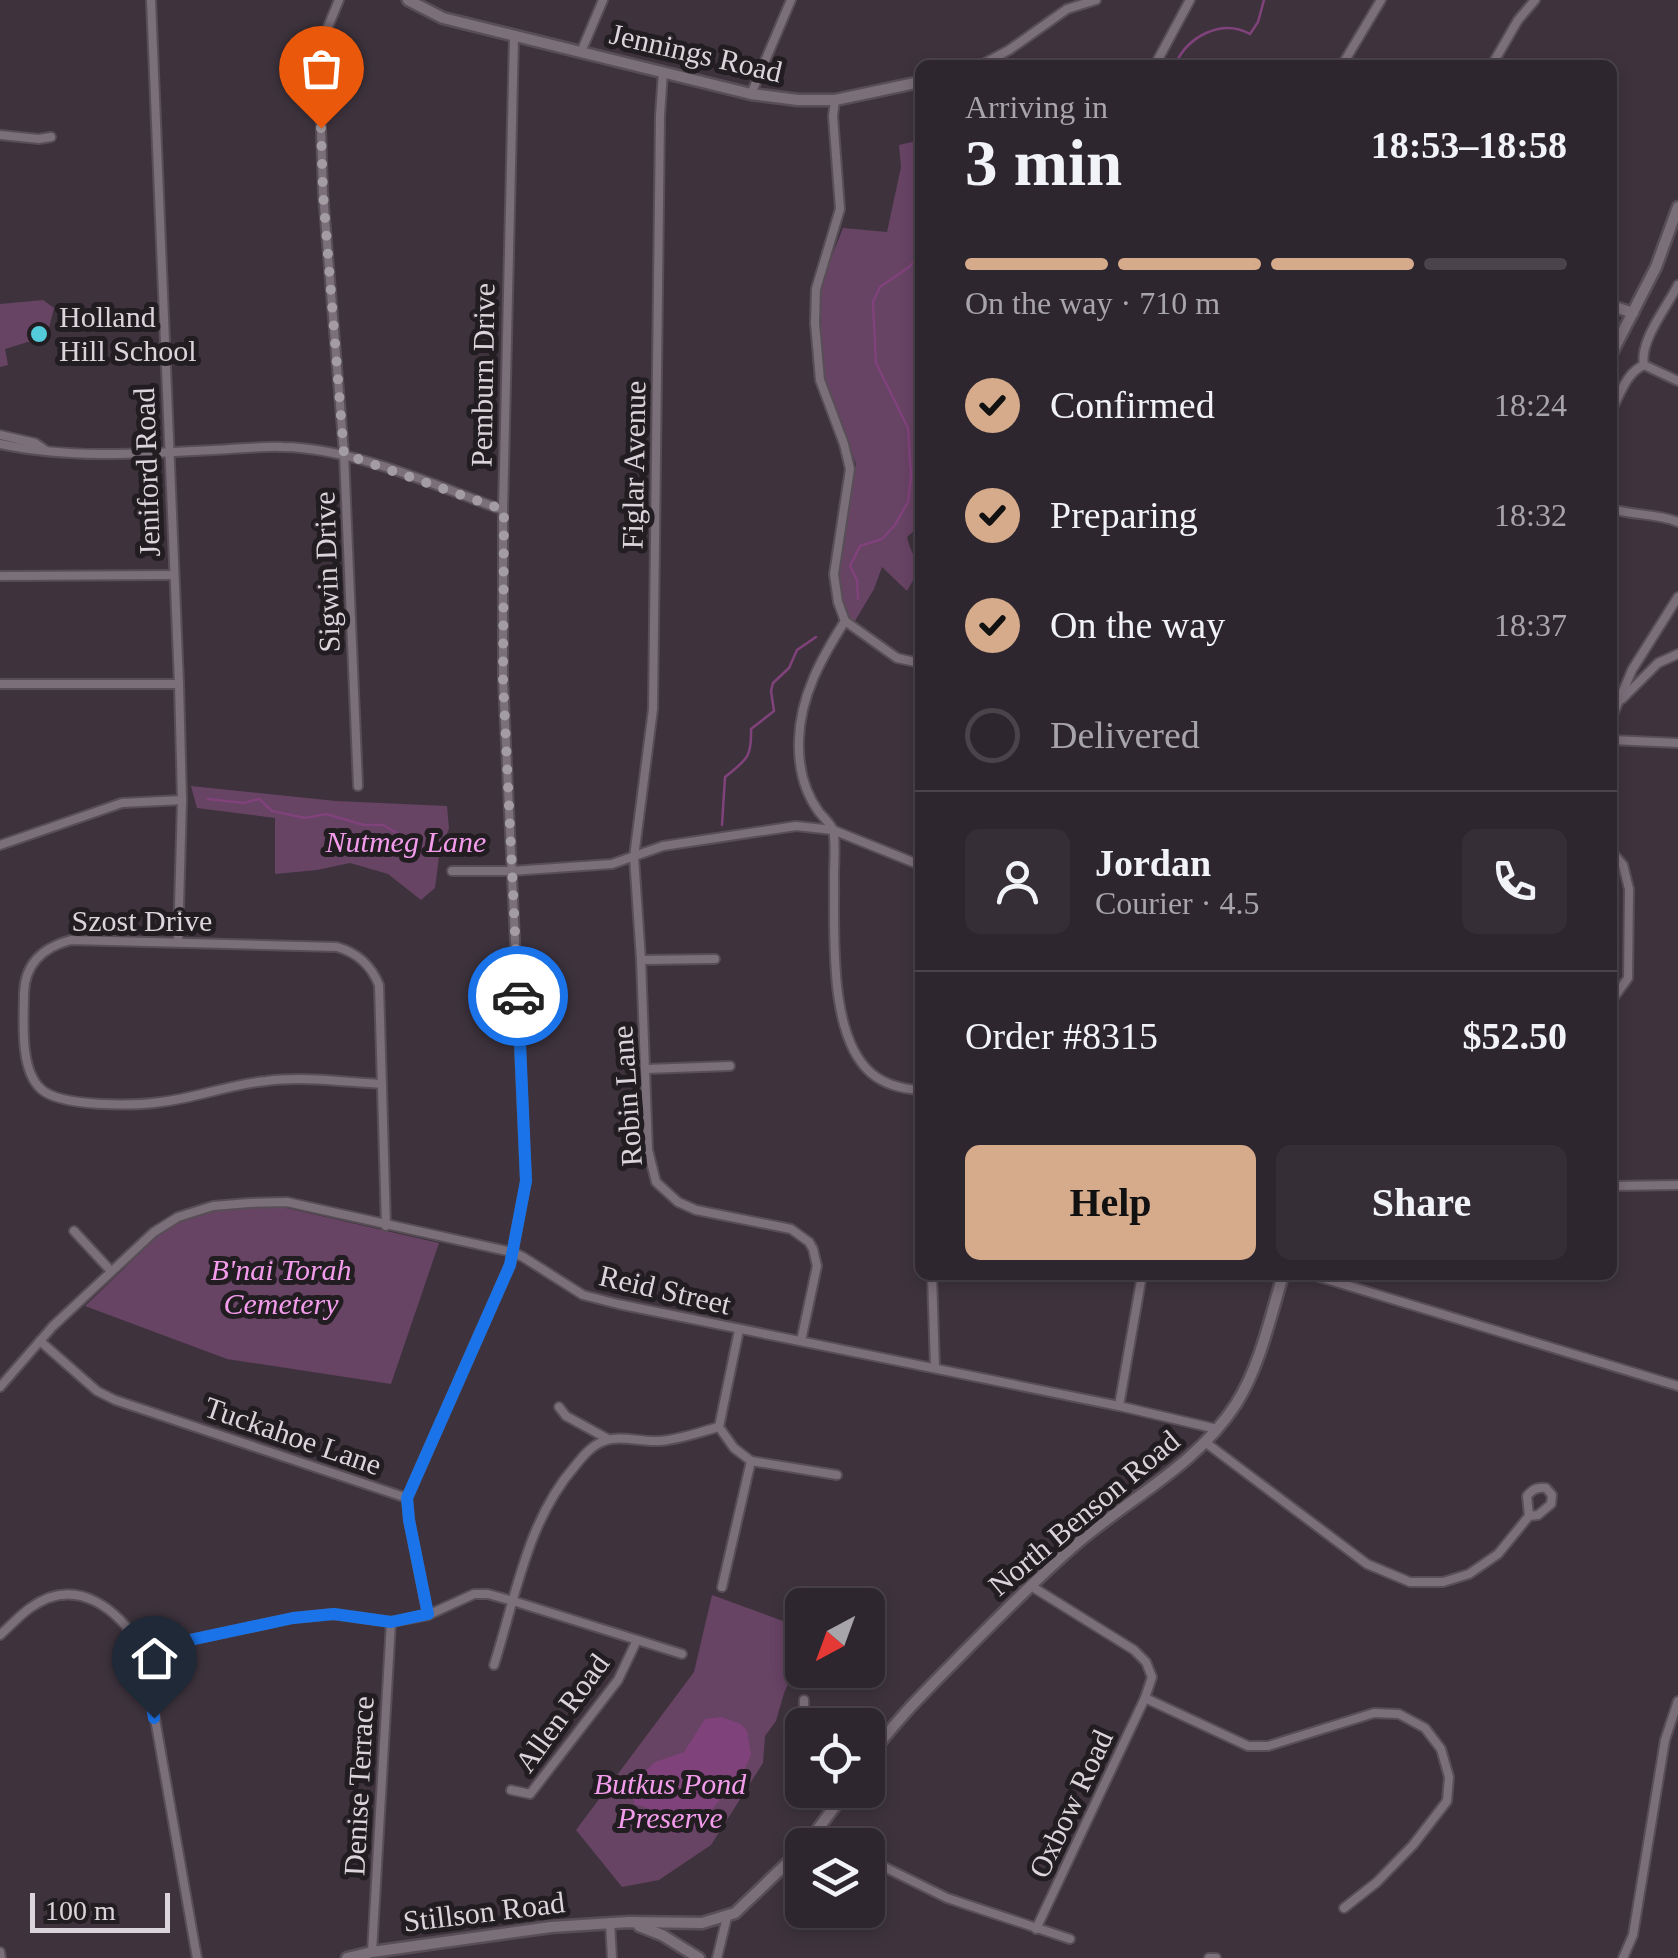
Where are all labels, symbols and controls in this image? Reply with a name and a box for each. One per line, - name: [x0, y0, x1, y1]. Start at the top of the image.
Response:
- street label: Jennings Road: [607, 17, 785, 88]
- pin: [279, 26, 364, 129]
- icon: bag: [294, 41, 349, 96]
- text: Arriving in: [965, 89, 1108, 125]
- text: 18:53–18:58: [1371, 124, 1567, 166]
- text: 3 min: [965, 127, 1122, 199]
- street label: Pemburn Drive: [464, 283, 501, 467]
- text: On the way · 710 m: [965, 285, 1220, 321]
- place label: Holland Hill School: [59, 300, 197, 367]
- marker: Holland Hill School: [28, 323, 50, 345]
- icon: check: [965, 378, 1020, 433]
- street label: Figlar Avenue: [616, 380, 651, 550]
- text: Confirmed: [1050, 384, 1215, 426]
- street label: Jeniford Road: [127, 387, 166, 557]
- text: 18:24: [1494, 387, 1567, 423]
- icon: check: [965, 488, 1020, 543]
- street label: Sigwin Drive: [307, 491, 346, 653]
- text: Preparing: [1050, 494, 1198, 536]
- text: 18:32: [1494, 497, 1567, 533]
- icon: check: [965, 598, 1020, 653]
- text: On the way: [1050, 604, 1225, 646]
- text: 18:37: [1494, 607, 1567, 643]
- text: Delivered: [1050, 714, 1200, 756]
- park label: Nutmeg Lane: [325, 825, 486, 858]
- button: person: [965, 829, 1070, 934]
- button: phone: [1462, 829, 1567, 934]
- text: Jordan: [1095, 842, 1211, 884]
- text: Courier · 4.5: [1095, 885, 1259, 921]
- street label: Szost Drive: [72, 904, 212, 937]
- courier: [468, 946, 568, 1046]
- icon: car: [491, 969, 546, 1024]
- text: Order #8315: [965, 1015, 1158, 1057]
- text: $52.50: [1463, 1015, 1567, 1057]
- street label: Robin Lane: [605, 1025, 648, 1167]
- button: Help: [965, 1145, 1256, 1260]
- button: Share: [1276, 1145, 1567, 1260]
- park label: B'nai Torah Cemetery: [210, 1253, 352, 1320]
- street label: Reid Street: [596, 1258, 735, 1321]
- street label: Tuckahoe Lane: [200, 1390, 386, 1481]
- street label: North Benson Road: [982, 1423, 1186, 1602]
- north arrow: [785, 1588, 885, 1688]
- map controls: [785, 1588, 885, 1928]
- pin: [112, 1616, 197, 1719]
- icon: home: [127, 1631, 182, 1686]
- street label: Allen Road: [508, 1647, 615, 1778]
- street label: Denise Terrace: [337, 1695, 380, 1877]
- button: locate: [785, 1708, 885, 1808]
- street label: Oxbow Road: [1022, 1725, 1119, 1883]
- park label: Butkus Pond Preserve: [594, 1767, 747, 1834]
- button: layers: [785, 1828, 885, 1928]
- street label: Stillson Road: [401, 1885, 567, 1938]
- scale bar: [30, 1888, 170, 1932]
- text: 100 m: [45, 1895, 116, 1926]

